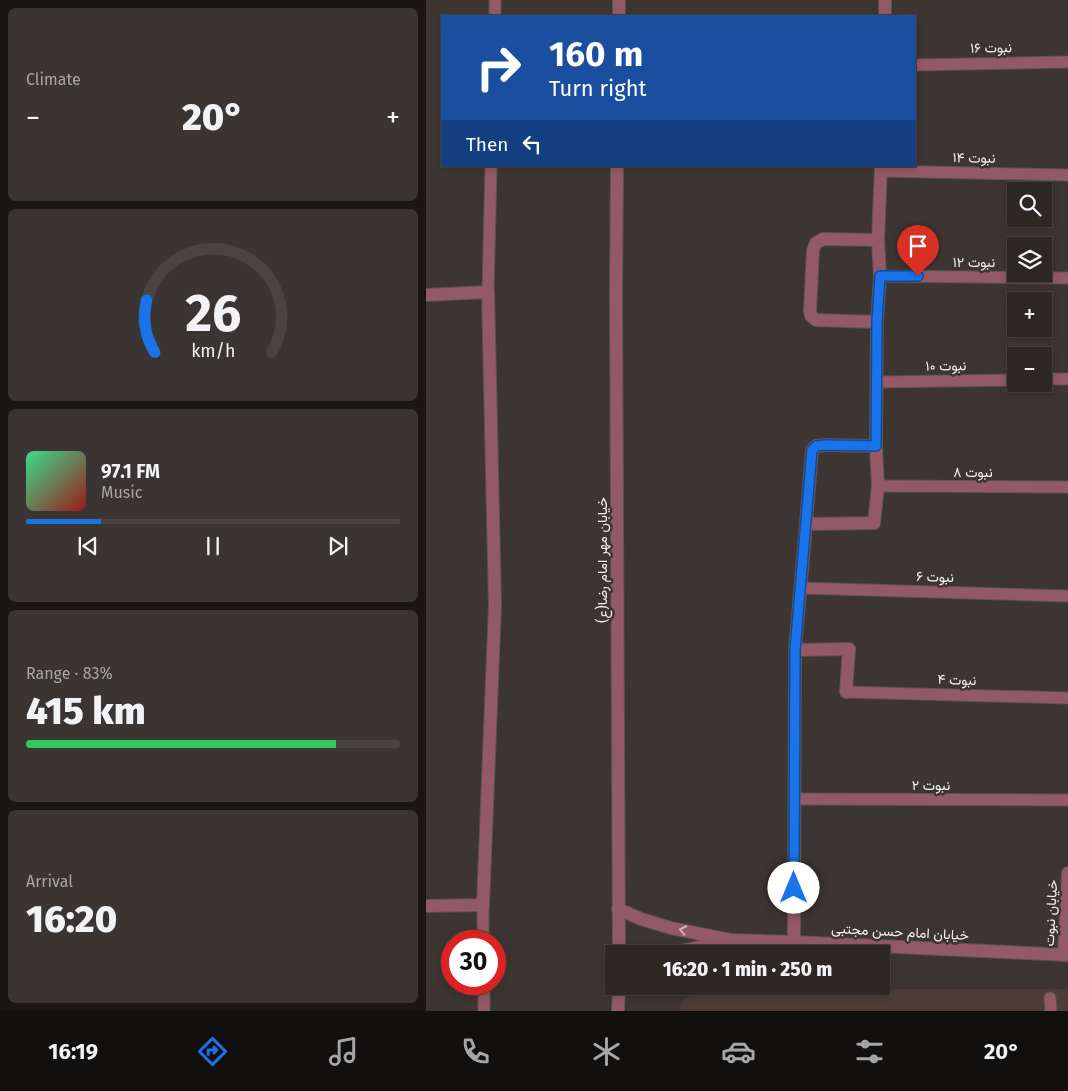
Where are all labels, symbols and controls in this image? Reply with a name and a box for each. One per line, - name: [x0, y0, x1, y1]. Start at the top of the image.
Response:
- text: 160 m: [549, 33, 643, 75]
- icon: right: [466, 35, 531, 100]
- street label: نبوت ۱۶: [970, 39, 1012, 57]
- text: Climate: [26, 70, 81, 89]
- text: Turn right: [549, 75, 646, 102]
- text: 20°: [182, 94, 244, 140]
- text: −: [26, 101, 40, 134]
- text: +: [386, 101, 400, 134]
- icon: left: [518, 130, 546, 158]
- text: Then: [466, 133, 508, 156]
- street label: نبوت ۱۴: [952, 149, 996, 167]
- map controls: [1007, 182, 1052, 392]
- button: search: [1007, 182, 1052, 227]
- pin: [897, 225, 939, 276]
- icon: arrive: [904, 232, 932, 260]
- button: layers: [1007, 237, 1052, 282]
- street label: نبوت ۱۲: [953, 254, 995, 271]
- text: 26: [185, 282, 241, 345]
- button: +: [1007, 292, 1052, 337]
- text: km/h: [191, 340, 235, 362]
- button: −: [1007, 347, 1052, 392]
- street label: نبوت ۱۰: [925, 357, 967, 375]
- text: 97.1 FM: [101, 460, 160, 483]
- street label: نبوت ۸: [953, 464, 993, 481]
- text: Music: [101, 483, 142, 502]
- street label: خیابان مهر امام رضا(ع): [594, 497, 613, 623]
- icon: previous: [74, 532, 102, 560]
- icon: pause: [199, 532, 227, 560]
- icon: next: [324, 532, 352, 560]
- street label: نبوت ۶: [916, 568, 954, 586]
- text: Range · 83%: [26, 664, 113, 683]
- street label: نبوت ۴: [937, 671, 977, 689]
- text: 415 km: [26, 688, 146, 734]
- street label: نبوت ۲: [912, 777, 950, 794]
- position arrow: [767, 861, 819, 913]
- text: Arrival: [26, 872, 73, 891]
- street label: خیابان نبوت: [1041, 879, 1061, 947]
- text: 16:20: [26, 896, 117, 942]
- street label: خیابان امام حسن مجتبی: [831, 920, 969, 944]
- one-way arrow: [679, 926, 688, 936]
- speed limit sign: 30: [441, 930, 506, 995]
- text: 16:20 · 1 min · 250 m: [663, 958, 832, 981]
- icon: directions: [195, 1034, 230, 1069]
- icon: music: [326, 1034, 361, 1069]
- icon: phone: [458, 1034, 493, 1069]
- icon: climate: [589, 1034, 624, 1069]
- icon: car: [721, 1034, 756, 1069]
- icon: filters: [852, 1034, 887, 1069]
- text: 16:19: [48, 1038, 98, 1065]
- text: 20°: [984, 1038, 1020, 1065]

